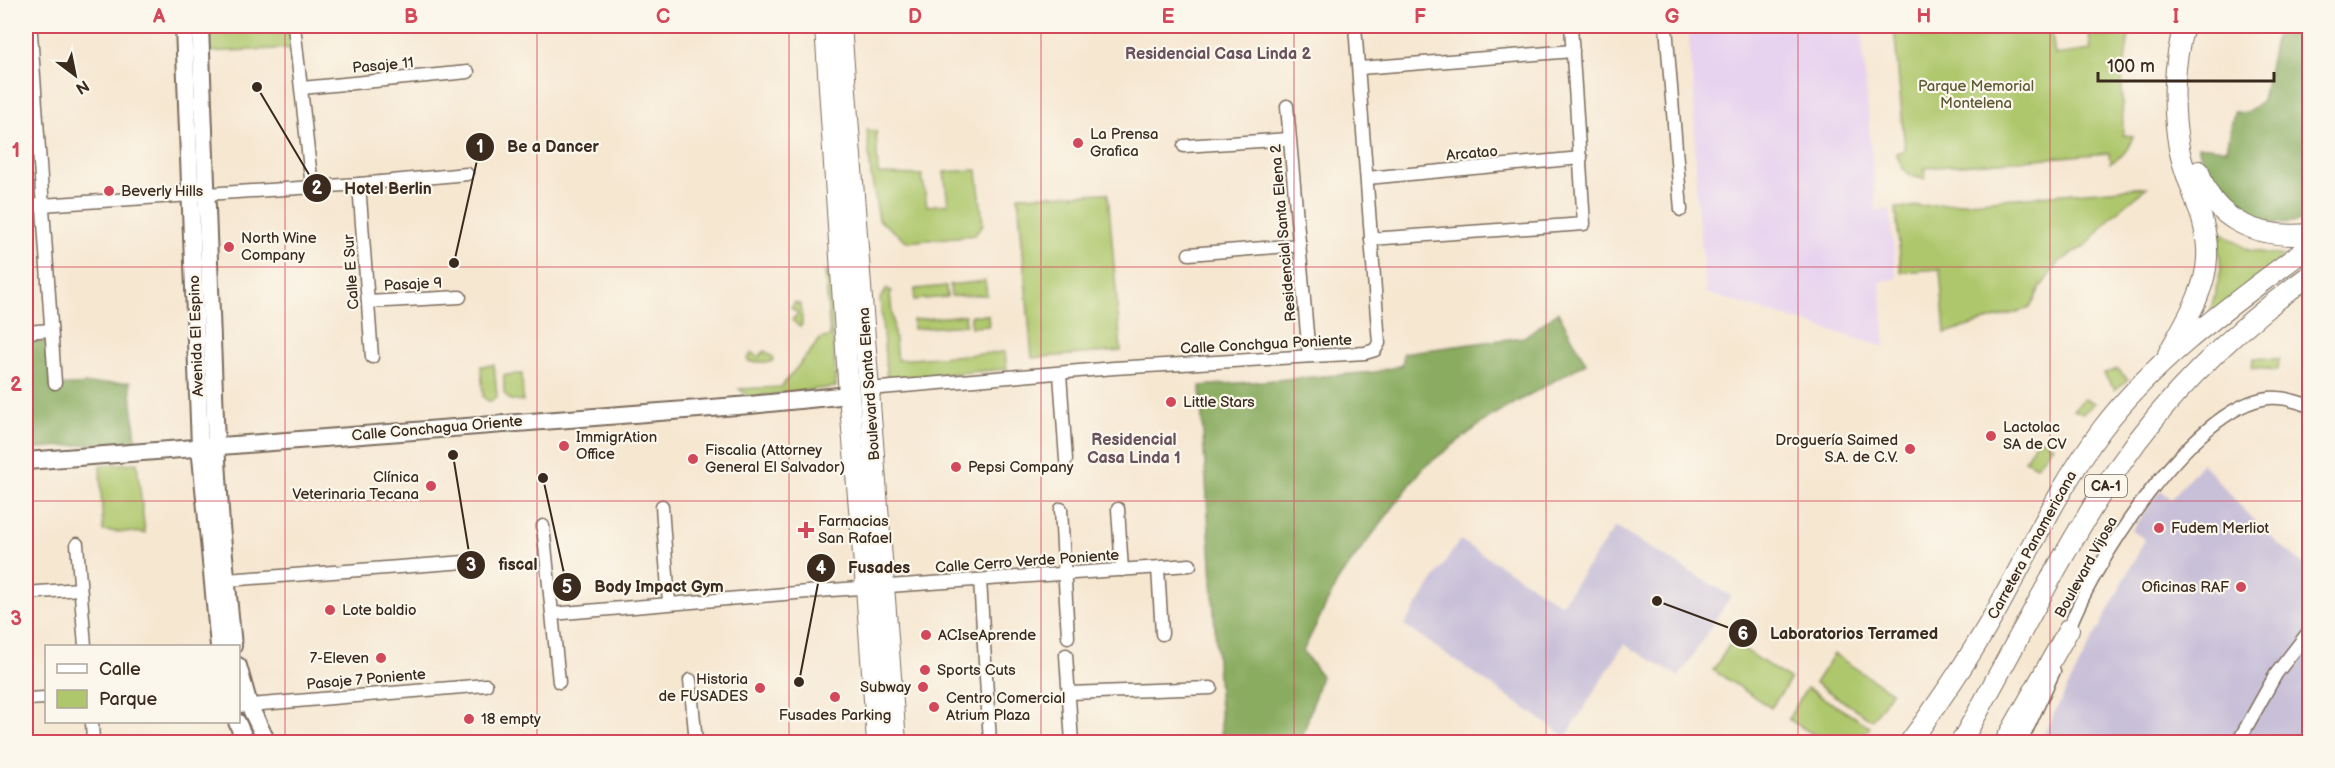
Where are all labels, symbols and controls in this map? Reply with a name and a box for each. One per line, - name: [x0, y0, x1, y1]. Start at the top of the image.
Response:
- text: A: [152, 5, 166, 29]
- text: B: [404, 5, 418, 29]
- text: C: [656, 5, 670, 29]
- text: D: [908, 5, 922, 29]
- text: E: [1162, 5, 1175, 29]
- text: F: [1414, 5, 1426, 29]
- text: G: [1665, 5, 1680, 29]
- text: H: [1917, 5, 1931, 29]
- text: I: [2173, 5, 2179, 29]
- north arrow: [45, 45, 105, 105]
- district label: Residencial Casa Linda 2: [1125, 45, 1311, 64]
- scale bar: [2098, 45, 2274, 83]
- street label: Pasaje 11: [352, 53, 414, 78]
- text: 100 m: [2107, 56, 2155, 77]
- text: N: [72, 75, 92, 98]
- park label: Parque Memorial Montelena: [1918, 77, 2034, 113]
- place label: La Prensa Grafica: [1090, 125, 1159, 161]
- callout: Be a Dancer: [465, 130, 611, 164]
- marker: La Prensa Grafica: [1071, 136, 1085, 150]
- text: 1: [476, 137, 484, 158]
- text: Be a Dancer: [507, 138, 600, 157]
- text: 1: [12, 139, 20, 163]
- street label: Arcatao: [1445, 142, 1499, 165]
- street label: Residencial Santa Elena 2: [1266, 143, 1301, 323]
- callout: Hotel Berlin: [302, 171, 443, 205]
- text: 2: [312, 178, 323, 199]
- text: Hotel Berlin: [344, 180, 432, 199]
- place label: Beverly Hills: [121, 182, 204, 201]
- marker: Beverly Hills: [102, 184, 116, 198]
- place label: North Wine Company: [241, 229, 317, 265]
- street label: Calle E Sur: [339, 233, 364, 310]
- marker: North Wine Company: [222, 240, 236, 254]
- street label: Pasaje 9: [383, 273, 443, 296]
- street label: Avenida El Espino: [185, 275, 208, 397]
- street label: Boulevard Santa Elena: [855, 307, 884, 461]
- street label: Calle Conchgua Poniente: [1180, 331, 1352, 358]
- text: 2: [10, 373, 22, 397]
- place label: Little Stars: [1183, 393, 1255, 412]
- marker: Little Stars: [1164, 395, 1178, 409]
- street label: Calle Conchagua Oriente: [351, 412, 523, 445]
- place label: Lactolac SA de CV: [2003, 418, 2067, 454]
- place label: ImmigrAtion Office: [576, 428, 657, 464]
- marker: Lactolac SA de CV: [1984, 429, 1998, 443]
- district label: Residencial Casa Linda 1: [1087, 431, 1181, 468]
- place label: Droguería Saimed S.A. de C.V.: [1775, 431, 1898, 467]
- marker: ImmigrAtion Office: [557, 439, 571, 453]
- place label: Fiscalia (Attorney General El Salvador): [705, 441, 845, 477]
- marker: Droguería Saimed S.A. de C.V.: [1903, 442, 1917, 456]
- marker: Fiscalia (Attorney General El Salvador): [686, 452, 700, 466]
- place label: Pepsi Company: [968, 458, 1074, 477]
- marker: Pepsi Company: [949, 460, 963, 474]
- place label: Clínica Veterinaria Tecana: [292, 468, 419, 504]
- street label: Carretera Panamericana: [1984, 468, 2081, 623]
- road number: CA-1: [2085, 475, 2127, 497]
- marker: Clínica Veterinaria Tecana: [424, 479, 438, 493]
- place label: Farmacias San Rafael: [818, 512, 892, 548]
- street label: Boulevard Vijosa: [2051, 513, 2122, 621]
- place label: Fudem Merliot: [2171, 519, 2270, 538]
- marker: Fudem Merliot: [2152, 521, 2166, 535]
- marker: Farmacias San Rafael: [799, 523, 813, 537]
- street label: Calle Cerro Verde Poniente: [934, 546, 1120, 577]
- callout: fiscal: [456, 548, 549, 582]
- callout: Fusades: [806, 551, 922, 585]
- text: 3: [466, 555, 476, 576]
- text: fiscal: [499, 556, 538, 575]
- text: 4: [816, 558, 827, 579]
- text: Fusades: [848, 559, 910, 578]
- callout: Body Impact Gym: [552, 570, 736, 604]
- text: 5: [562, 577, 572, 598]
- text: Body Impact Gym: [594, 578, 724, 597]
- place label: Oficinas RAF: [2142, 578, 2229, 597]
- marker: Oficinas RAF: [2234, 580, 2248, 594]
- place label: Lote baldio: [342, 601, 416, 620]
- marker: Lote baldio: [323, 603, 337, 617]
- text: 3: [10, 607, 22, 631]
- callout: Laboratorios Terramed: [1728, 616, 1950, 650]
- text: 6: [1738, 624, 1749, 645]
- text: Laboratorios Terramed: [1770, 625, 1938, 644]
- place label: ACIseAprende: [938, 626, 1036, 645]
- marker: ACIseAprende: [919, 628, 933, 642]
- legend: [45, 645, 240, 723]
- place label: 7-Eleven: [310, 649, 369, 668]
- marker: 7-Eleven: [374, 651, 388, 665]
- text: Calle: [99, 659, 141, 680]
- place label: Sports Cuts: [937, 661, 1016, 680]
- marker: Sports Cuts: [918, 663, 932, 677]
- street label: Pasaje 7 Poniente: [306, 665, 427, 694]
- place label: Historia de FUSADES: [658, 670, 748, 706]
- place label: Subway: [860, 678, 911, 697]
- marker: Subway: [916, 680, 930, 694]
- marker: Historia de FUSADES: [753, 681, 767, 695]
- text: Parque: [99, 689, 157, 710]
- place label: Centro Comercial Atrium Plaza: [946, 689, 1065, 725]
- marker: Fusades Parking: [828, 690, 842, 704]
- marker: Centro Comercial Atrium Plaza: [927, 700, 941, 714]
- place label: Fusades Parking: [779, 706, 891, 725]
- place label: 18 empty: [481, 710, 541, 729]
- marker: 18 empty: [462, 712, 476, 726]

